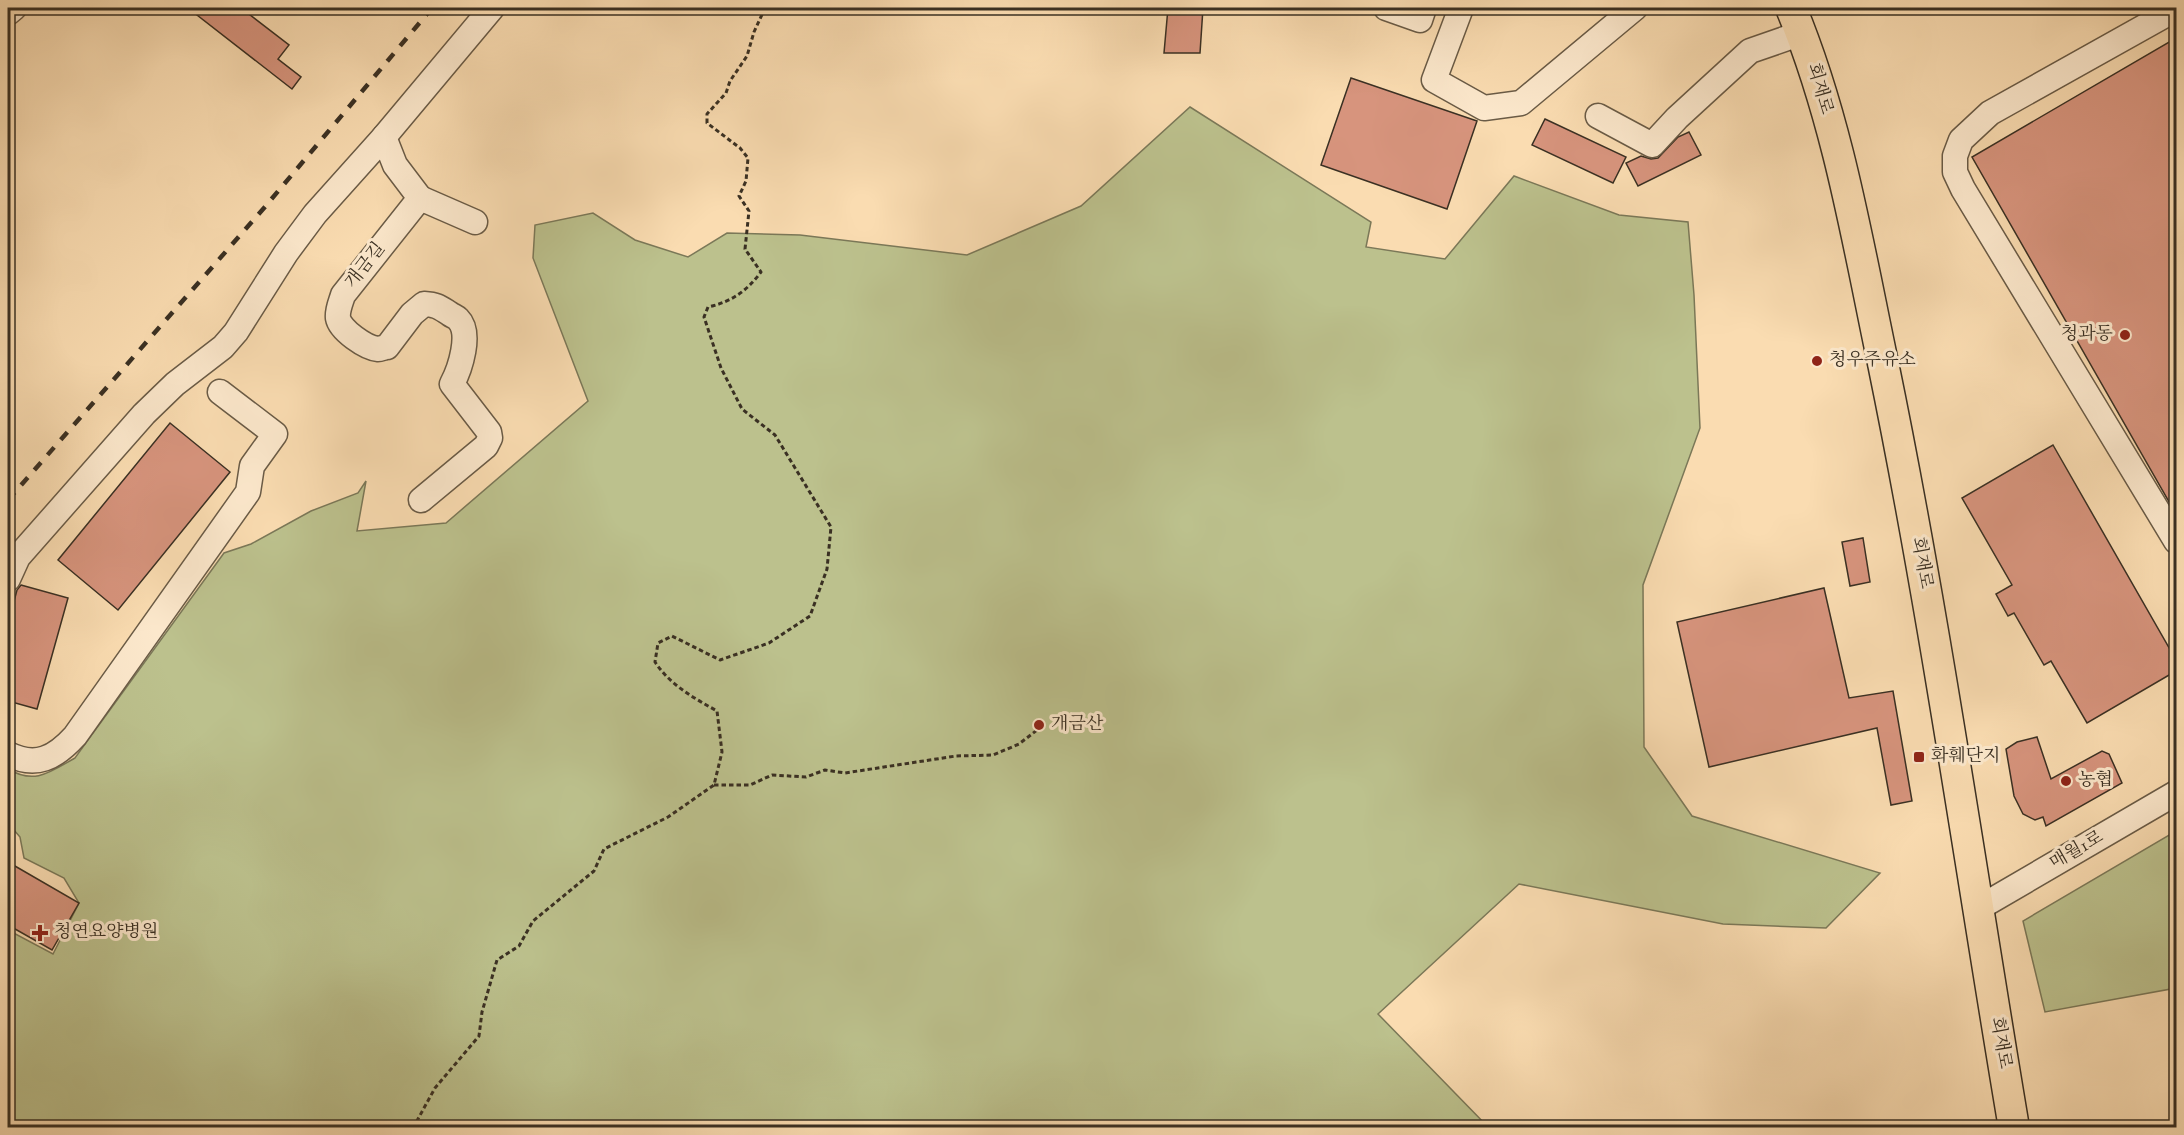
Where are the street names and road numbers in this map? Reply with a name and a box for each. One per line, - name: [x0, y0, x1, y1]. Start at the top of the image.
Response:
- street label: 회재로: [1799, 60, 1839, 118]
- street label: 개금길: [340, 237, 392, 295]
- street label: 회재로: [1904, 535, 1938, 591]
- street label: 매월1로: [2045, 825, 2109, 877]
- street label: 회재로: [1983, 1015, 2017, 1071]

